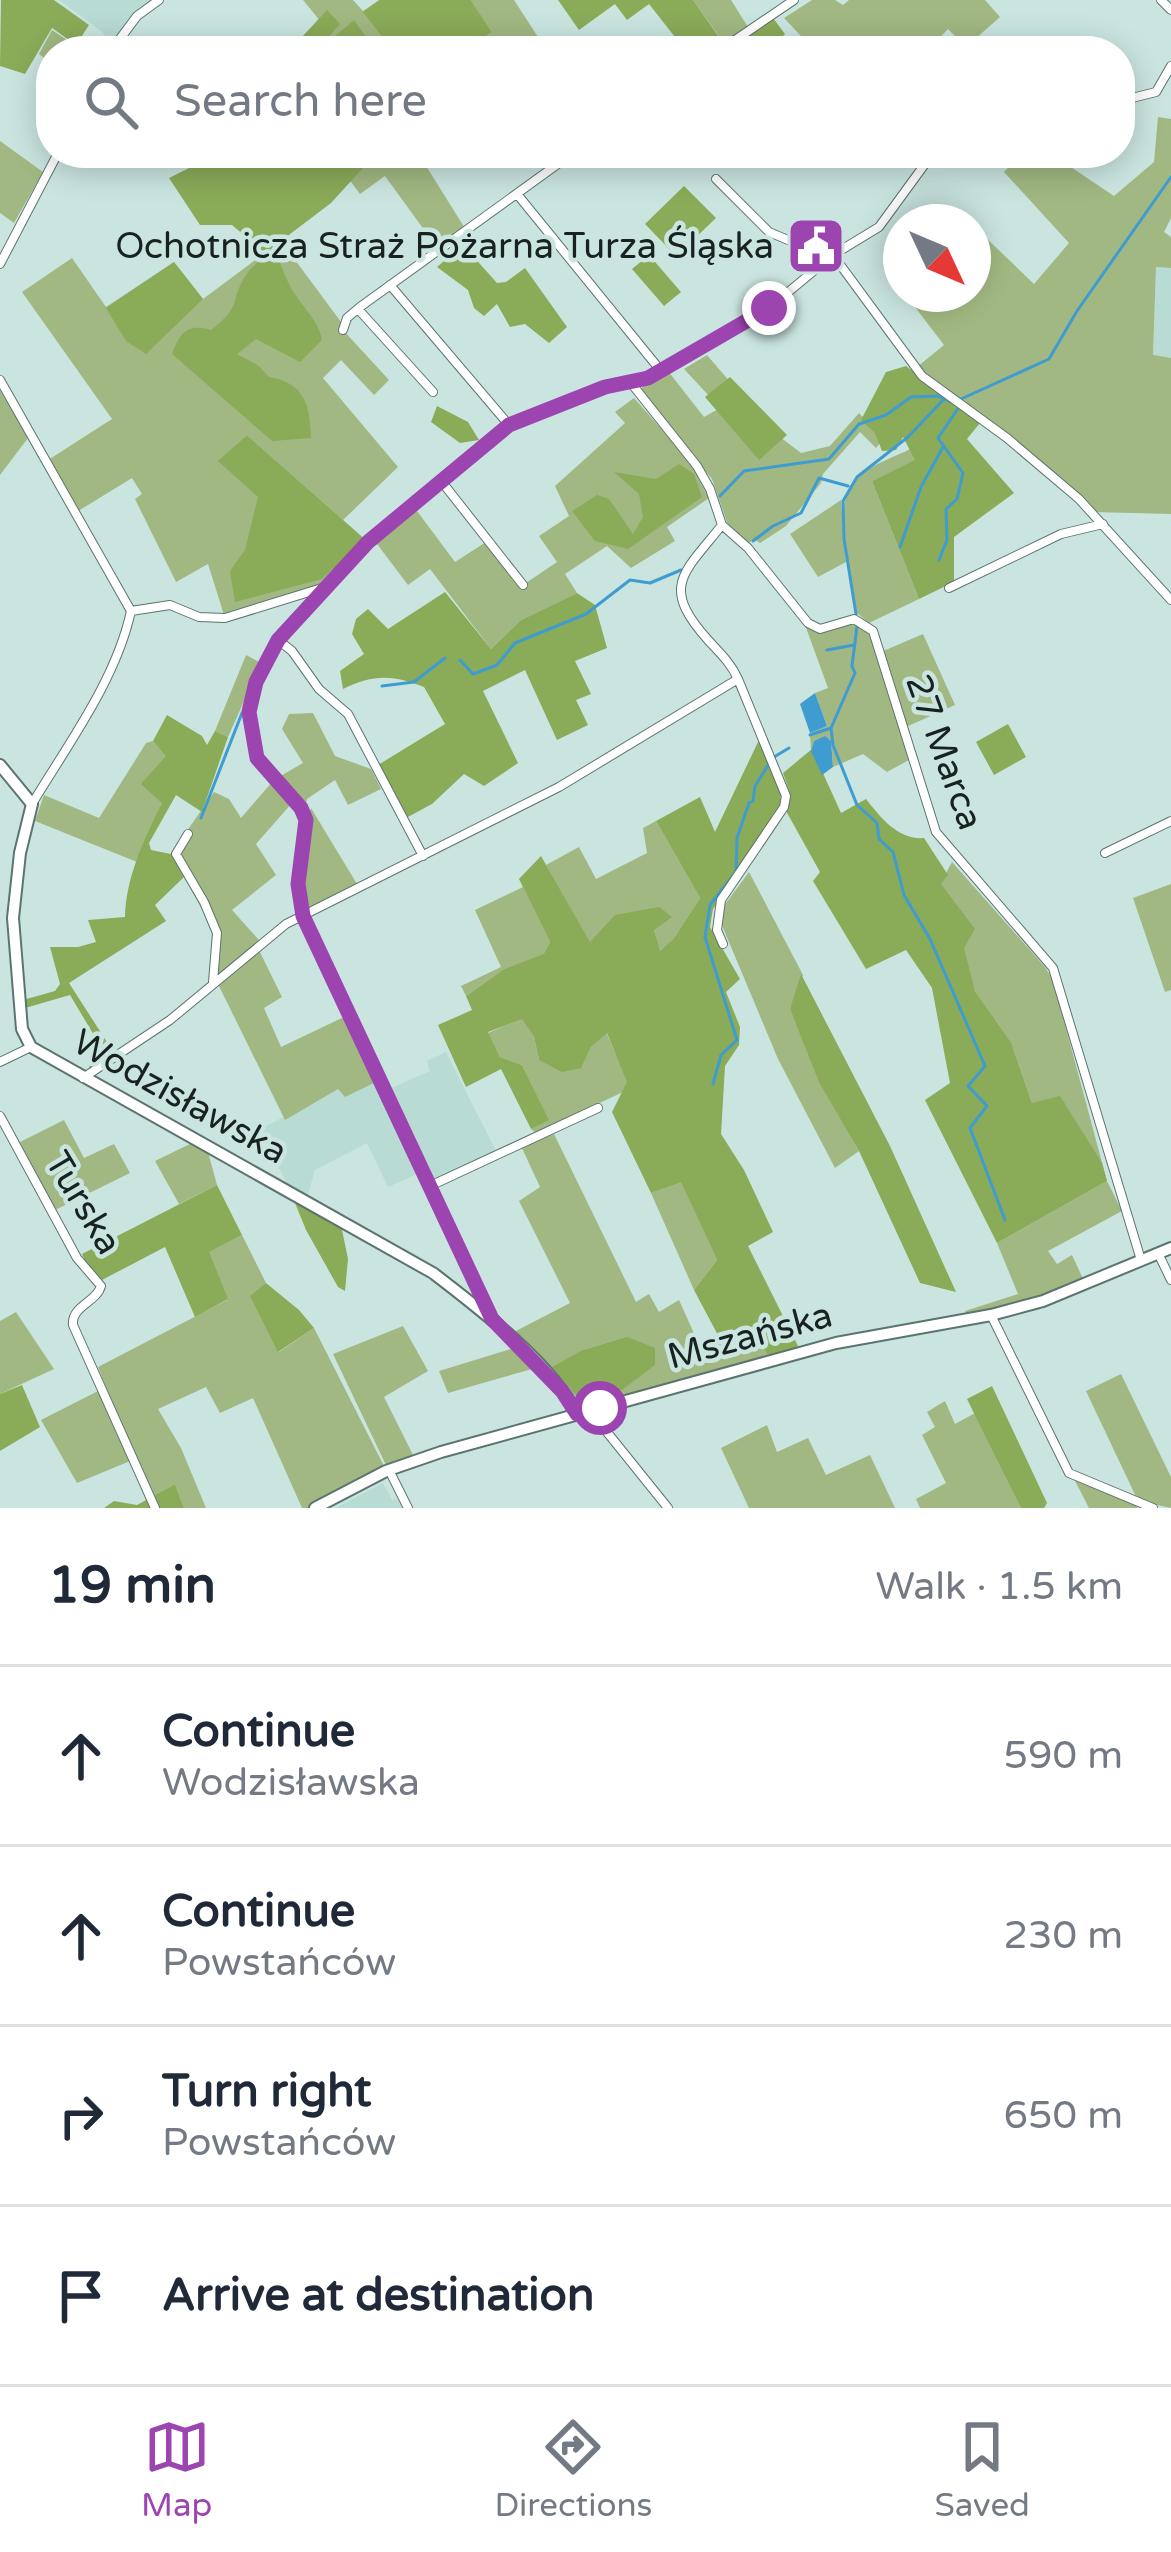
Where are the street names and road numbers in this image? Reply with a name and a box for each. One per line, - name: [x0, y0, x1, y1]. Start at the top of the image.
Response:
- street label: 27 Marca: [896, 668, 992, 836]
- street label: Wodzisławska: [65, 1020, 295, 1174]
- street label: Turska: [36, 1144, 130, 1262]
- street label: Mszańska: [663, 1293, 837, 1379]

